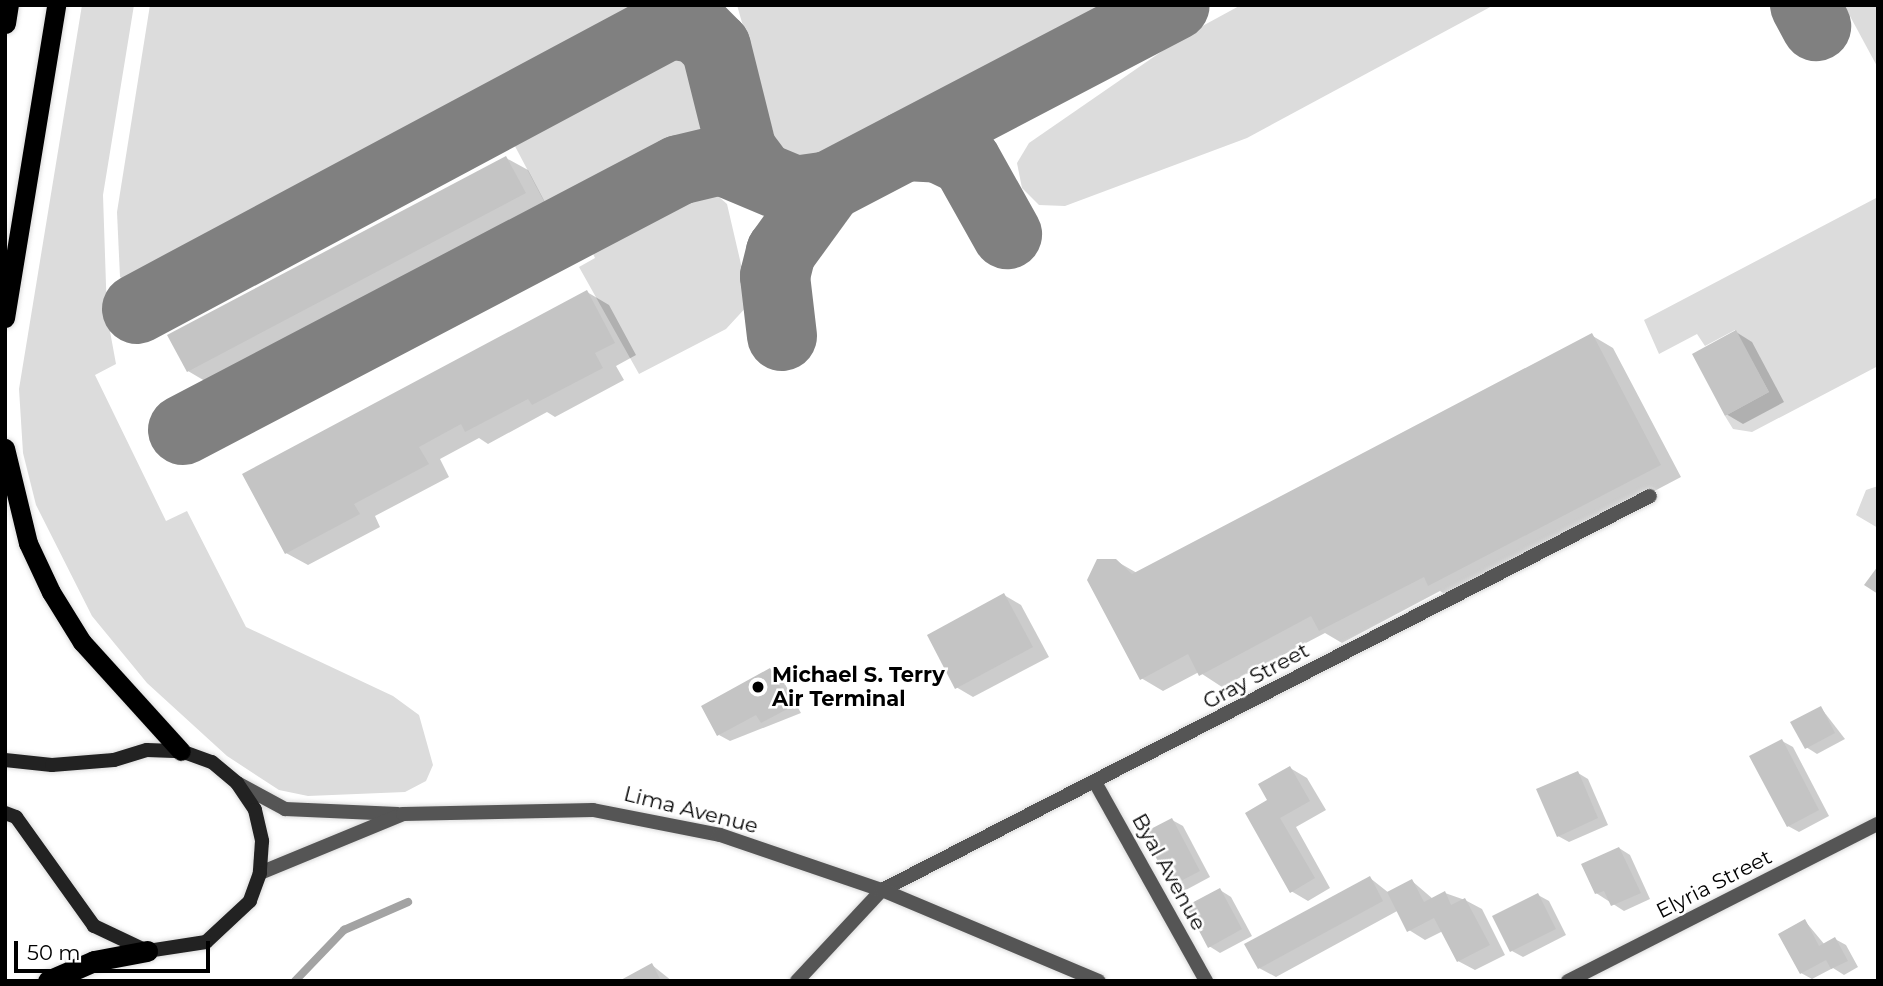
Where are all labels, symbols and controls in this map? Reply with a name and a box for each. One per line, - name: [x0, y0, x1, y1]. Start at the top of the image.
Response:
- street label: Gray Street: [1199, 638, 1313, 714]
- place label: Michael S. Terry Air Terminal: [772, 662, 945, 712]
- marker: Michael S. Terry Air Terminal: [750, 679, 766, 695]
- street label: Lima Avenue: [621, 781, 761, 839]
- street label: Byal Avenue: [1127, 809, 1211, 935]
- street label: Elyria Street: [1652, 844, 1776, 924]
- scale bar: [18, 926, 214, 970]
- text: 50 m: [27, 940, 81, 965]

